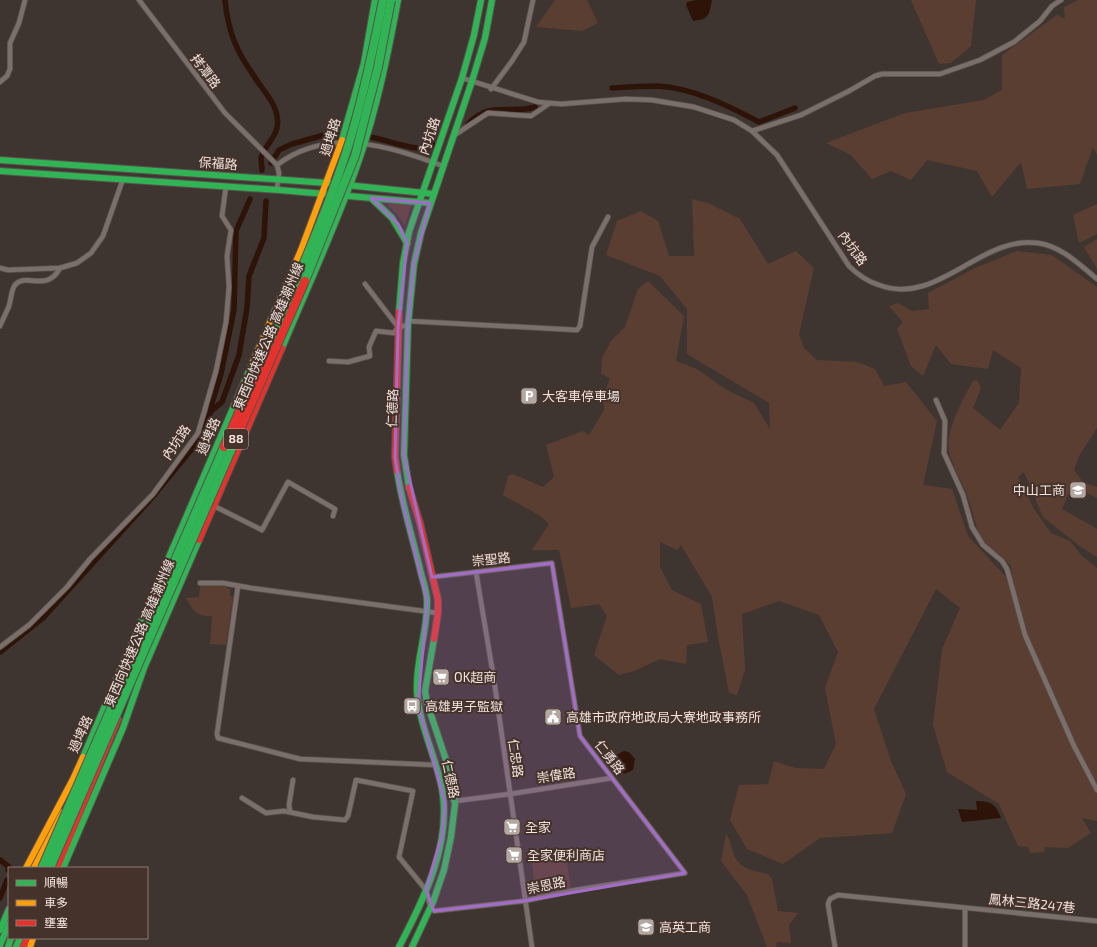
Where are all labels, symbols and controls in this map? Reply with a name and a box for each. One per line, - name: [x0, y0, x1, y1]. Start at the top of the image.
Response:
- street label: 拷潭路: [188, 51, 224, 91]
- street label: 內坑路: [415, 115, 443, 157]
- street label: 過埤路: [317, 116, 343, 158]
- street label: 保福路: [198, 154, 238, 172]
- street label: 內坑路: [835, 228, 871, 268]
- street label: 東西向快速公路 高雄潮州線: [230, 260, 306, 412]
- parking icon: 大客車停車場: [519, 386, 539, 406]
- street label: 仁德路: [383, 388, 401, 428]
- place label: 大客車停車場: [542, 388, 620, 404]
- street label: 過埤路: [193, 415, 223, 457]
- street label: 內坑路: [158, 421, 194, 463]
- road number: 88: [224, 429, 248, 449]
- school or university icon: 中山工商: [1068, 480, 1088, 500]
- place label: 中山工商: [1013, 482, 1065, 498]
- street label: 崇聖路: [471, 549, 511, 569]
- street label: 東西向快速公路 高雄潮州線: [101, 557, 177, 709]
- supermarket icon: OK超商: [431, 667, 451, 687]
- place label: OK超商: [454, 669, 496, 685]
- bus stop icon: 高雄男子監獄: [402, 696, 422, 716]
- place label: 高雄男子監獄: [425, 698, 503, 714]
- public building icon: 高雄市政府地政局大寮地政事務所: [543, 707, 563, 727]
- place label: 高雄市政府地政局大寮地政事務所: [566, 709, 761, 725]
- street label: 過埤路: [65, 713, 95, 755]
- street label: 仁勇路: [592, 737, 628, 777]
- street label: 仁忠路: [505, 738, 527, 778]
- street label: 仁德路: [439, 758, 463, 800]
- street label: 崇偉路: [535, 764, 577, 786]
- supermarket icon: 全家: [502, 817, 522, 837]
- place label: 全家: [525, 819, 551, 835]
- supermarket icon: 全家便利商店: [504, 845, 524, 865]
- place label: 全家便利商店: [527, 847, 605, 863]
- legend: [8, 867, 148, 939]
- street label: 崇恩路: [525, 873, 567, 897]
- text: 順暢: [44, 875, 68, 889]
- street label: 鳳林三路247巷: [988, 890, 1076, 916]
- text: 車多: [44, 895, 68, 909]
- text: 壅塞: [44, 915, 68, 929]
- school or university icon: 高英工商: [636, 917, 656, 937]
- place label: 高英工商: [659, 919, 711, 935]

